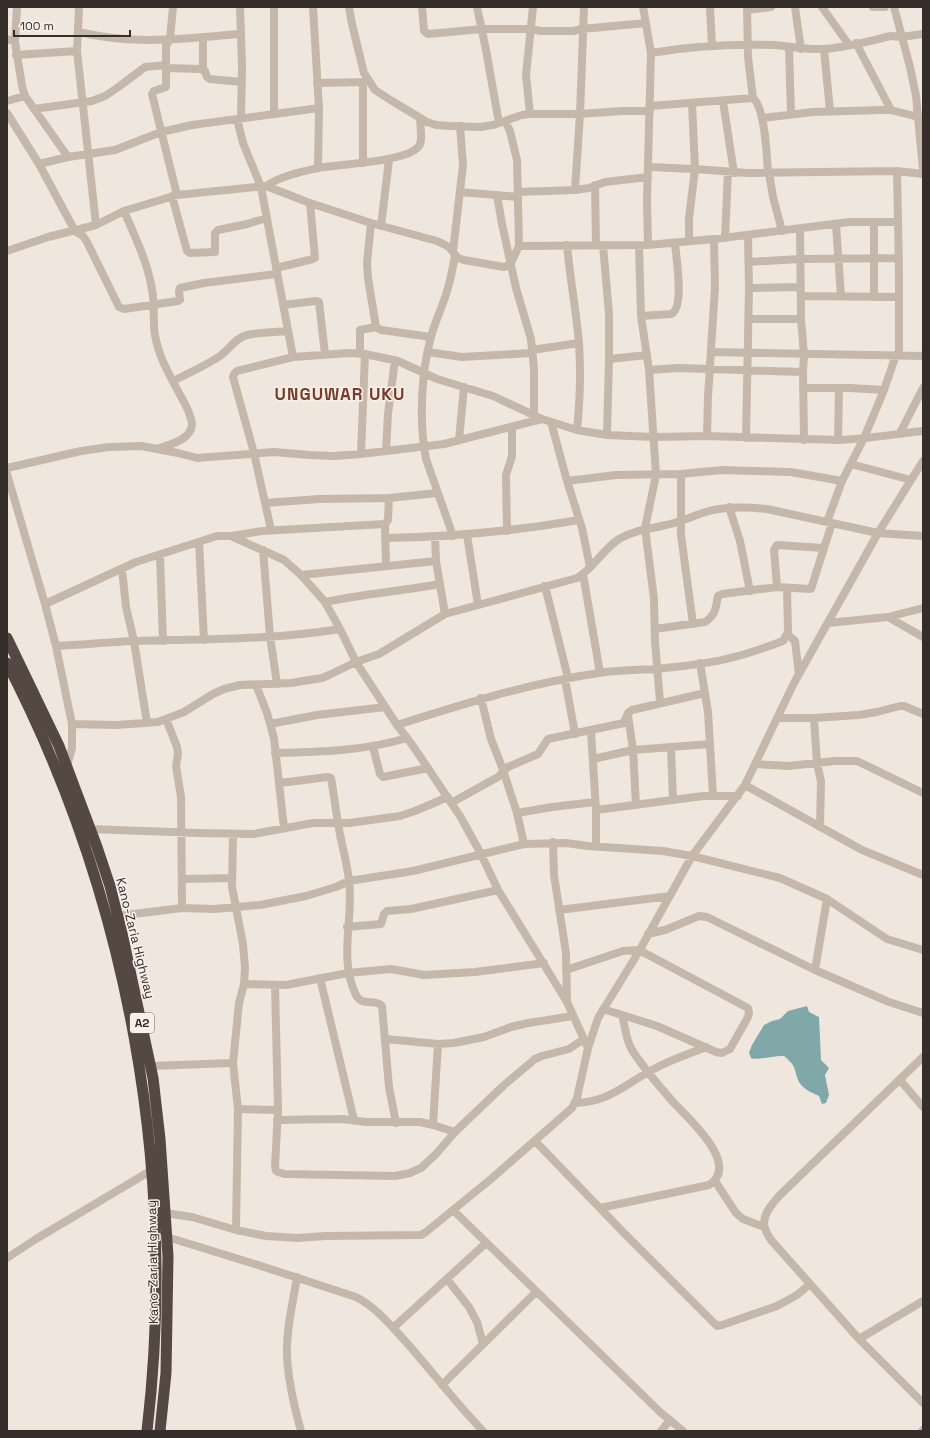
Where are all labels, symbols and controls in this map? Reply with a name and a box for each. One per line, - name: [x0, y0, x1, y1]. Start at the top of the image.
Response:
- scale bar: [14, 12, 130, 38]
- text: 100 m: [20, 18, 54, 34]
- district label: UNGUWAR UKU: [275, 383, 405, 405]
- street label: Kano-Zaria Highway: [112, 876, 159, 1001]
- road number: A2: [130, 1013, 154, 1033]
- street label: Kano-Zaria Highway: [143, 1200, 162, 1324]

